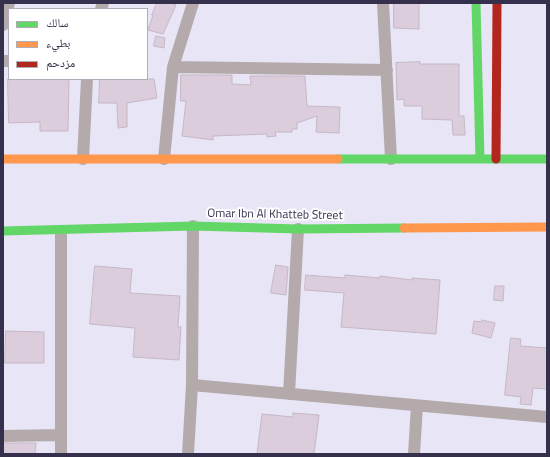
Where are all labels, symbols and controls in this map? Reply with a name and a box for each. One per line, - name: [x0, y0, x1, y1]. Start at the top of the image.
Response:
- legend: [8, 8, 148, 80]
- text: سالك: [46, 13, 68, 32]
- text: بطيء: [46, 33, 70, 52]
- text: مزدحم: [46, 53, 75, 72]
- street label: Omar Ibn Al Khatteb Street: [207, 207, 343, 223]

